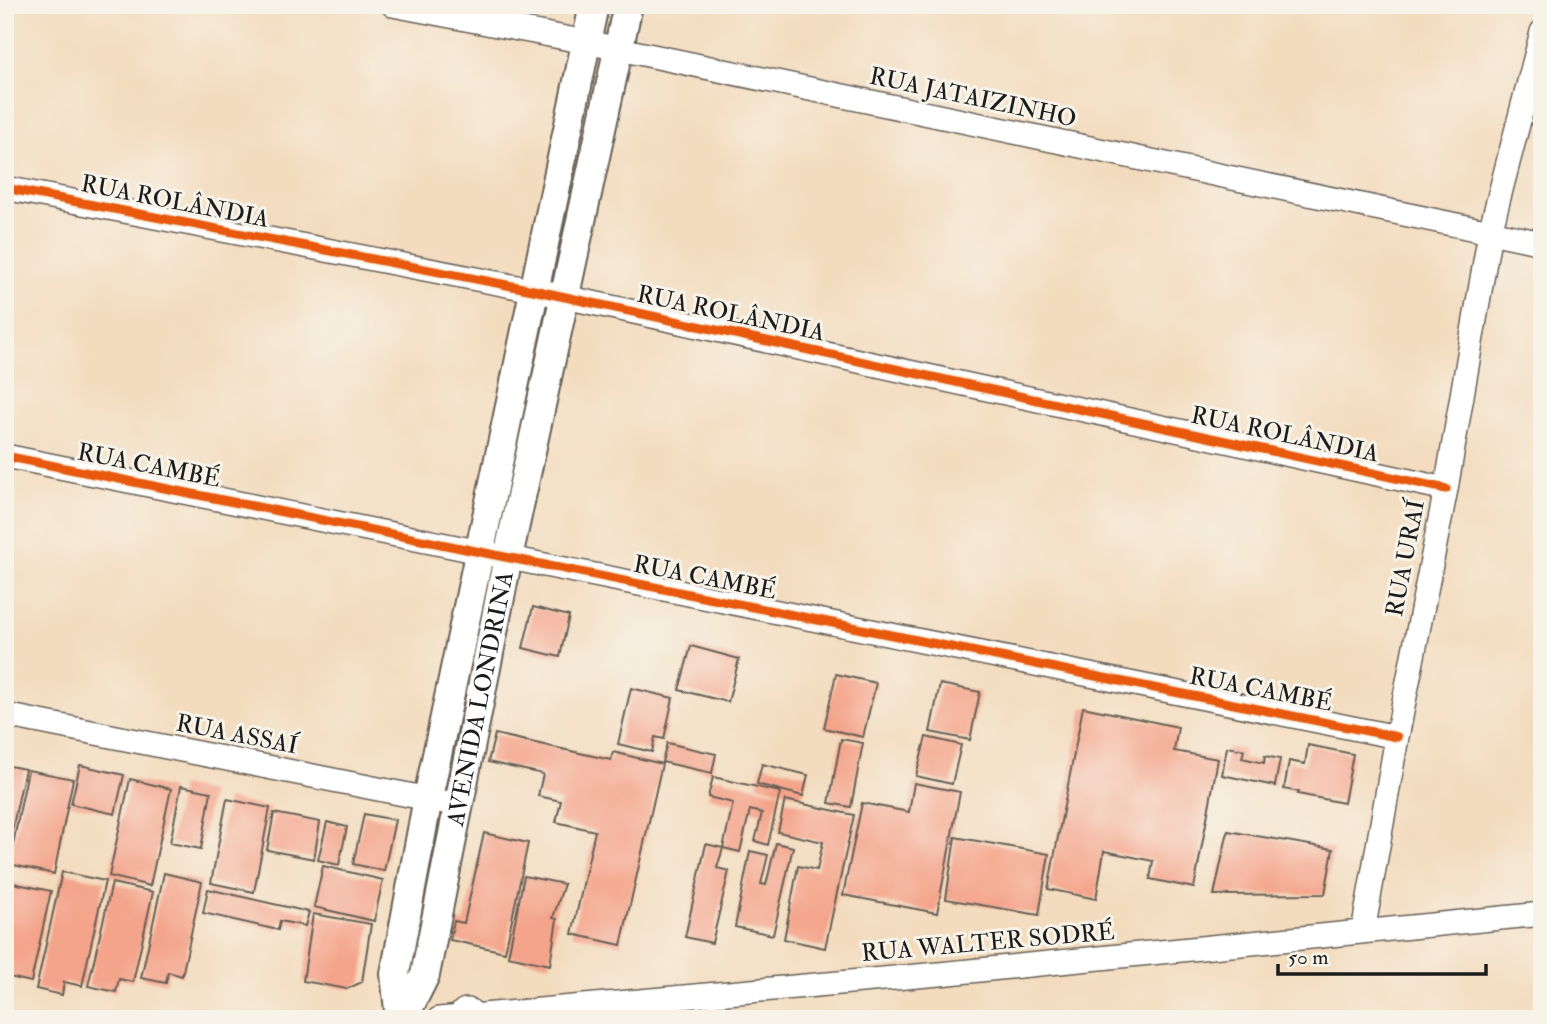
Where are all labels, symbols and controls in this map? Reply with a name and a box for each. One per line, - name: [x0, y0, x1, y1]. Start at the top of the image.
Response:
- street label: RUA JATAIZINHO: [867, 60, 1079, 135]
- street label: RUA ROLÂNDIA: [78, 167, 272, 235]
- street label: RUA ROLÂNDIA: [634, 277, 828, 349]
- street label: RUA ROLÂNDIA: [1188, 398, 1382, 470]
- street label: RUA CAMBÉ: [75, 435, 223, 495]
- street label: RUA URAÍ: [1378, 496, 1432, 619]
- street label: RUA CAMBÉ: [631, 547, 779, 607]
- street label: AVENIDA LONDRINA: [440, 568, 521, 830]
- street label: RUA CAMBÉ: [1187, 659, 1335, 719]
- street label: RUA ASSAÍ: [174, 707, 302, 762]
- street label: RUA WALTER SODRÉ: [860, 915, 1116, 969]
- scale bar: [1278, 933, 1486, 977]
- text: 50 m: [1288, 944, 1329, 971]

